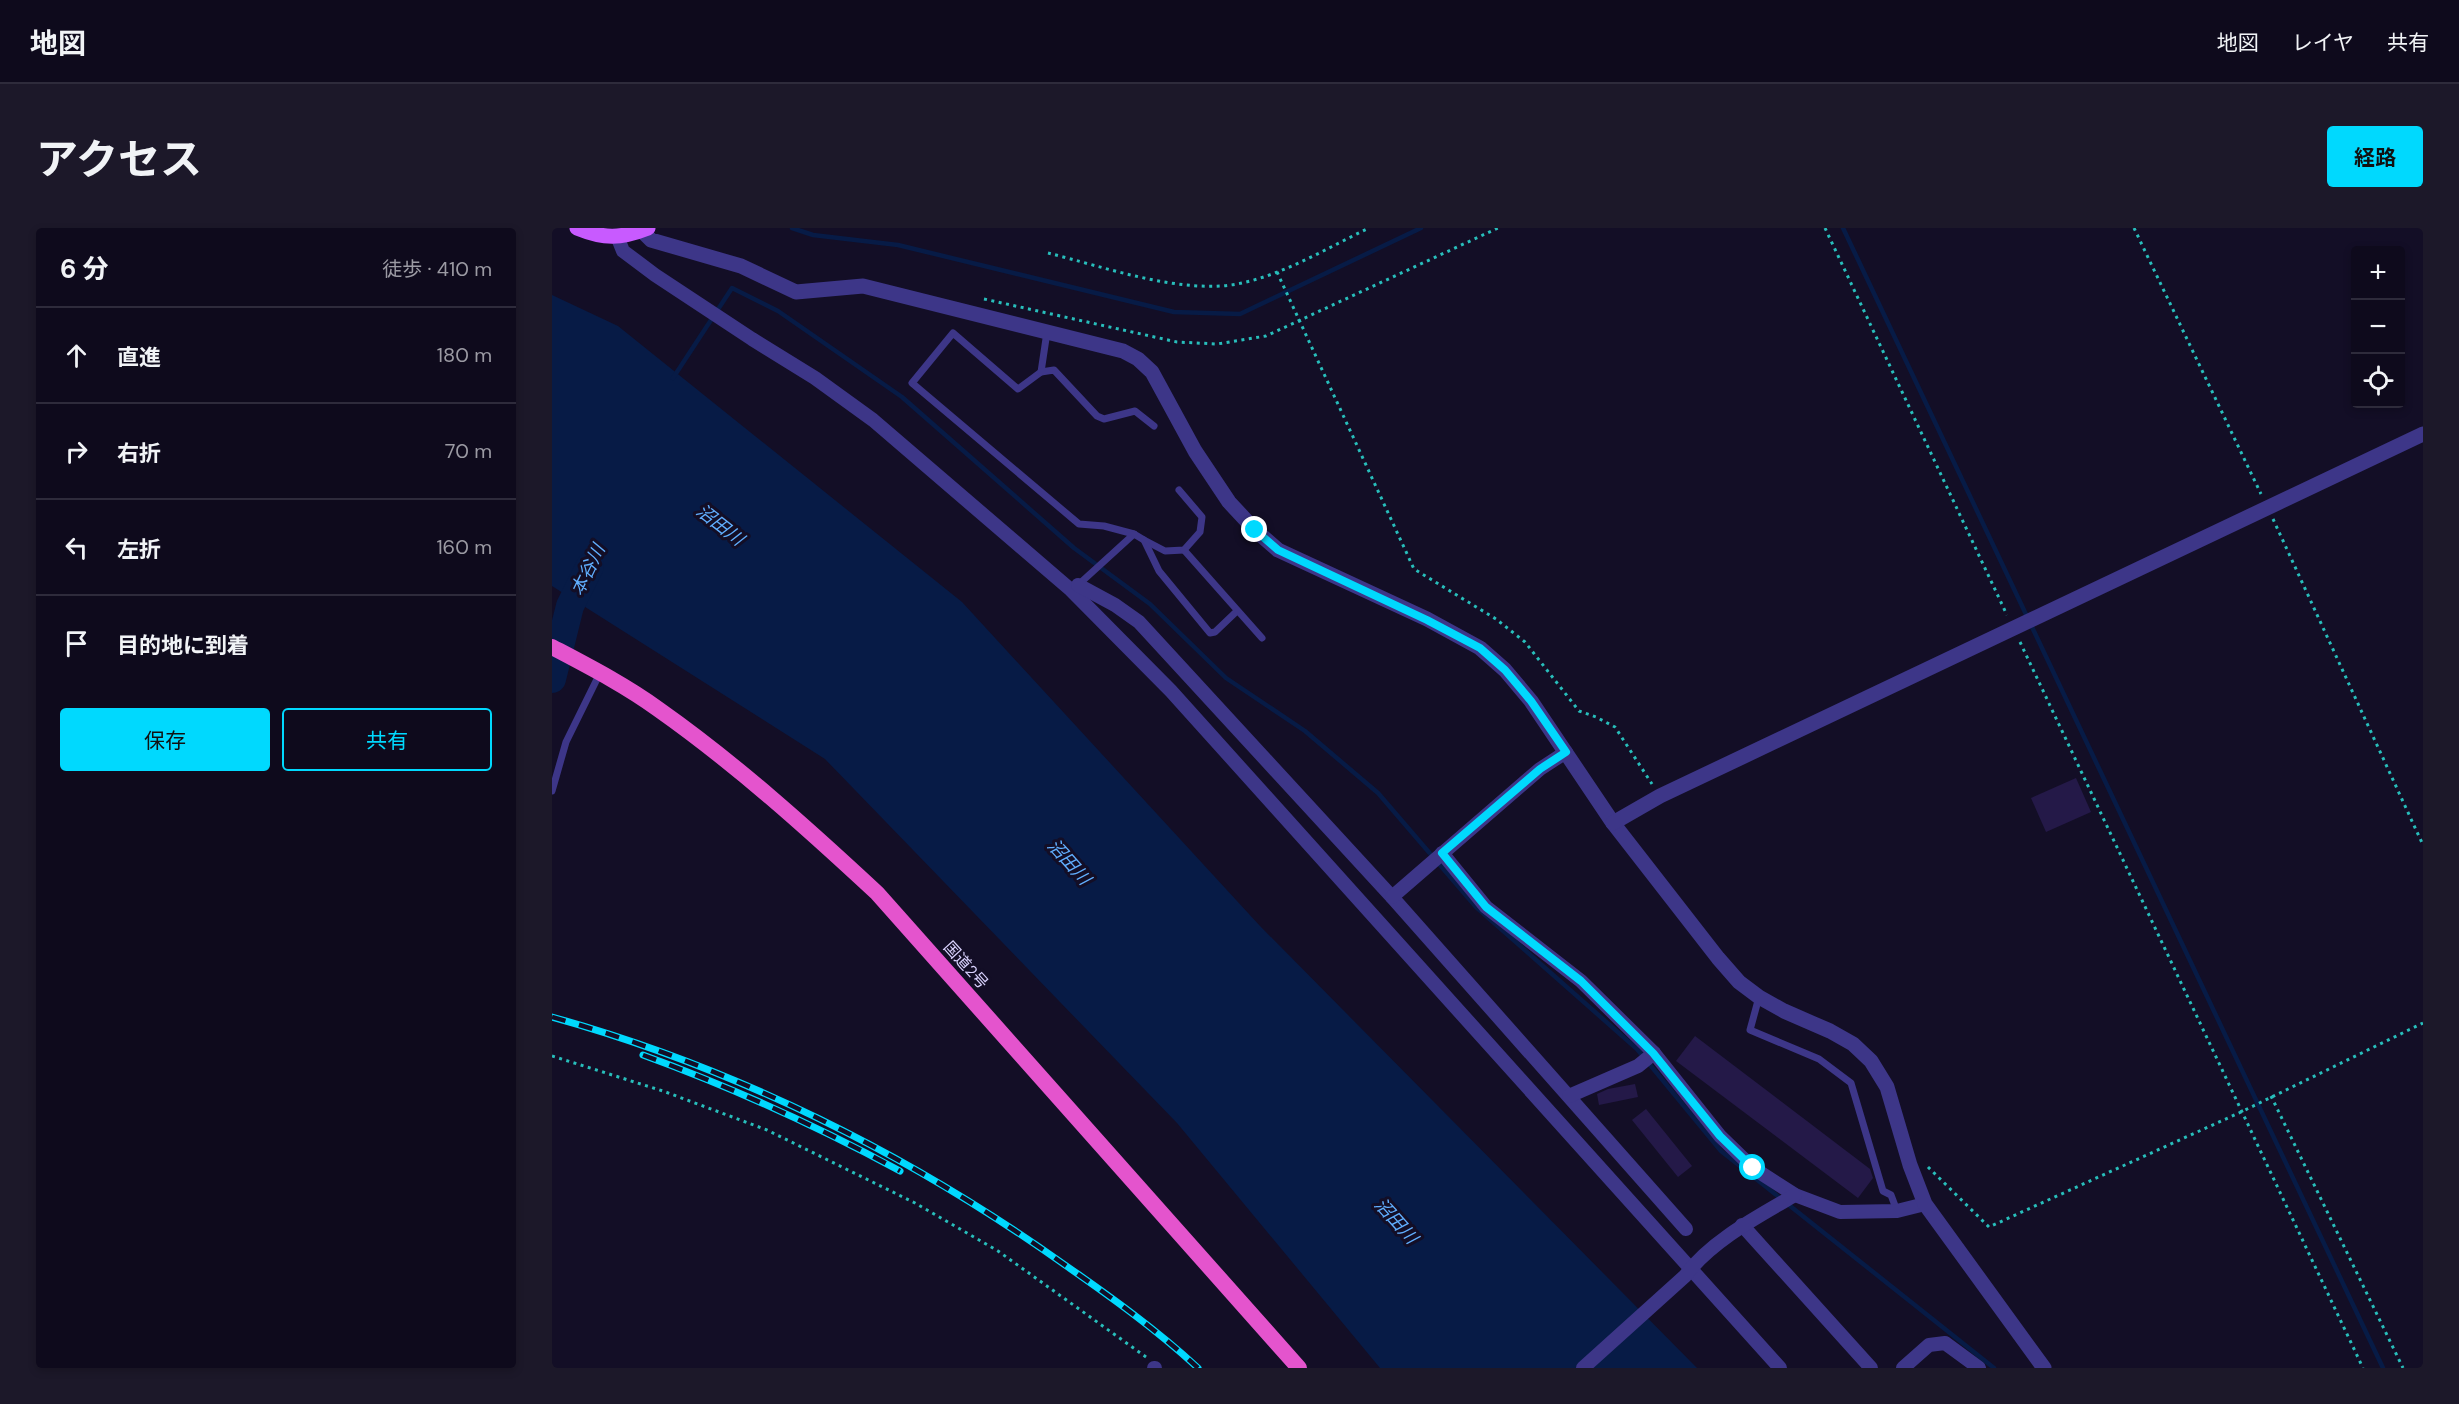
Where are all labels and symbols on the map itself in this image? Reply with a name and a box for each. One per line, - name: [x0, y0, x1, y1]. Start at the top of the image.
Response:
- water label: 沼田川: [691, 499, 750, 552]
- route end: [1241, 516, 1267, 542]
- water label: 本谷川: [565, 539, 611, 600]
- water label: 沼田川: [1042, 834, 1097, 892]
- street label: 国道2号: [939, 937, 993, 993]
- route start: [1739, 1154, 1765, 1180]
- water label: 沼田川: [1369, 1193, 1424, 1251]

